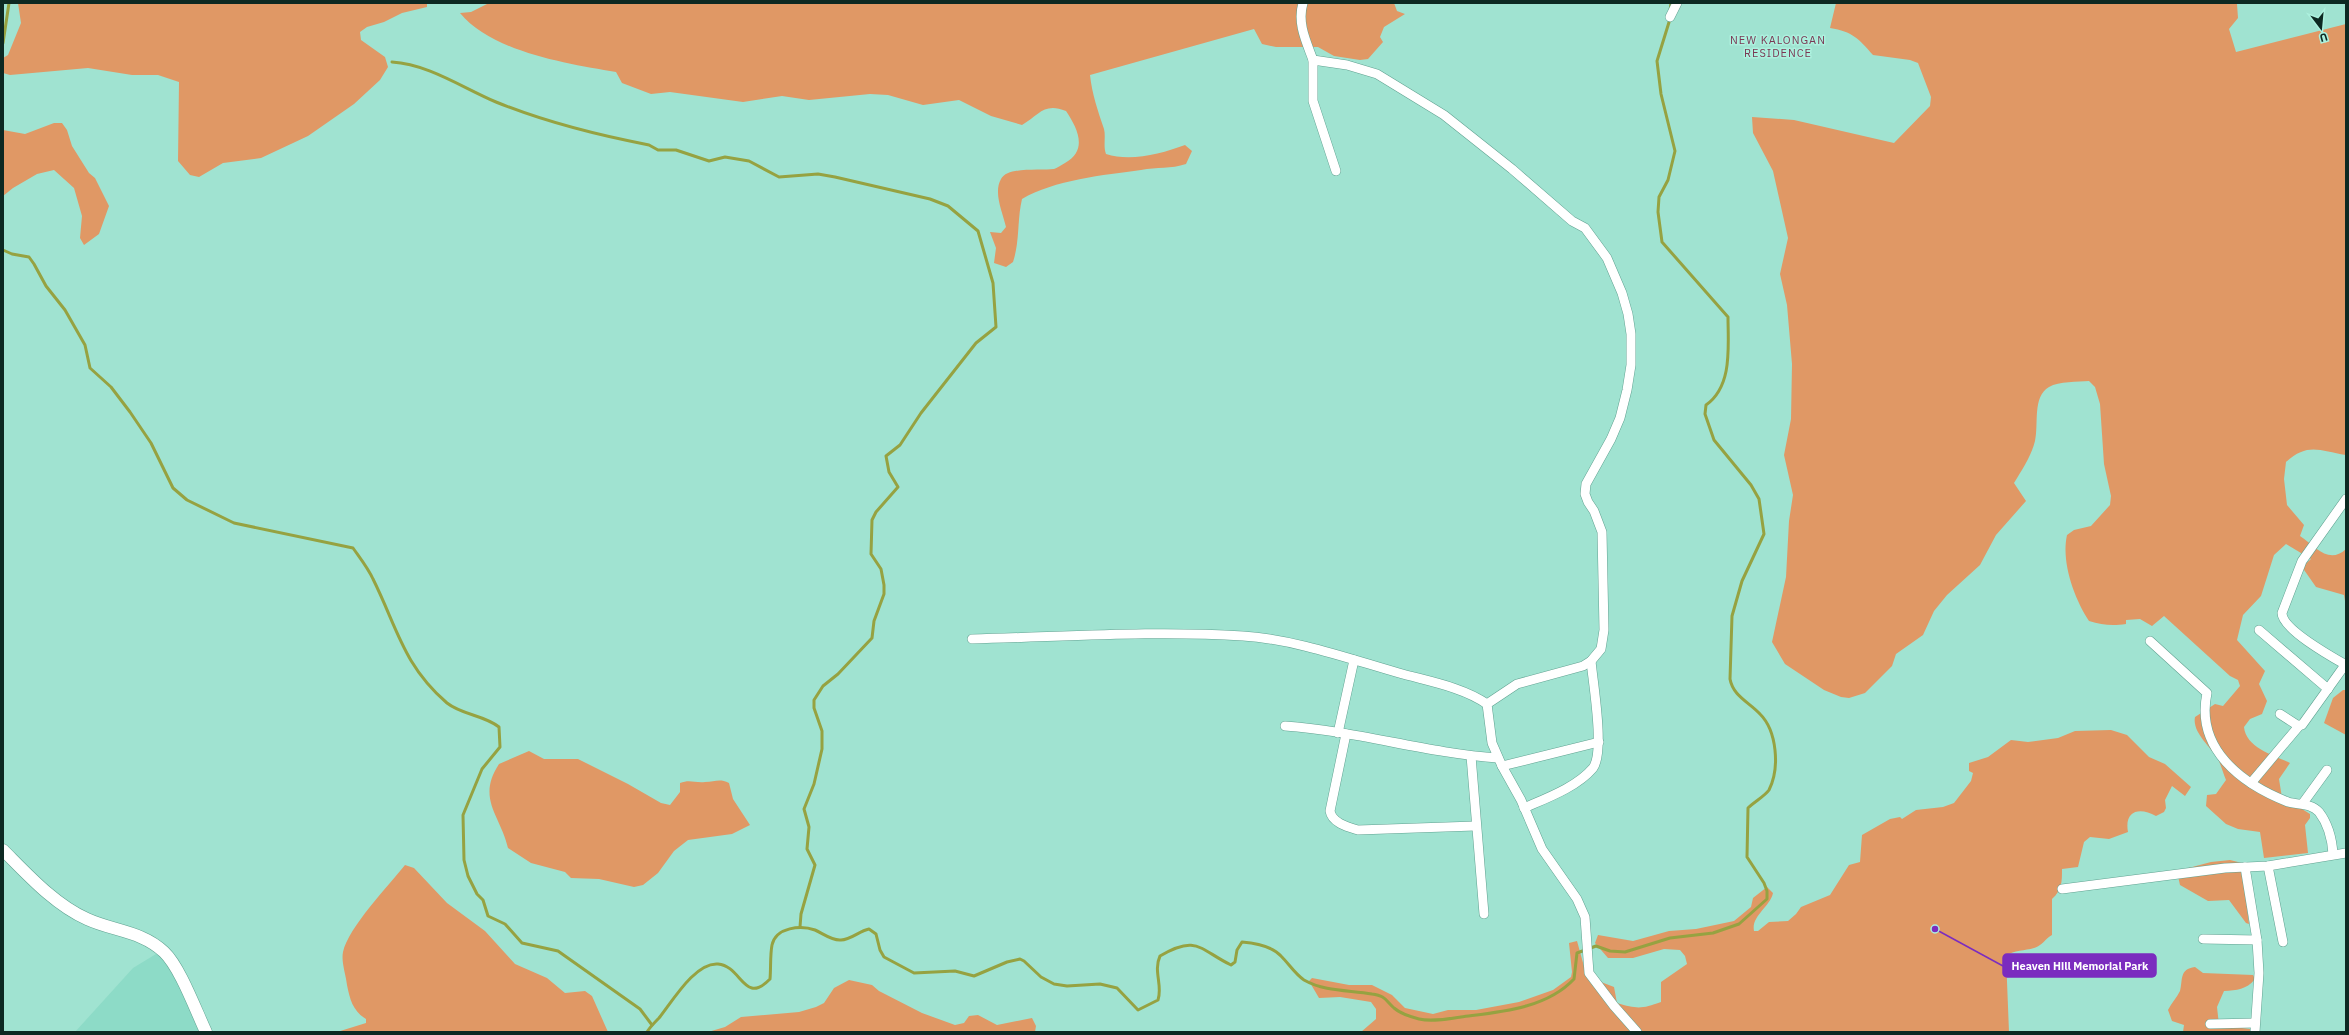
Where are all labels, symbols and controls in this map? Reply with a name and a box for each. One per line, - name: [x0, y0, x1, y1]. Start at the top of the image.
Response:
- north arrow: [2301, 8, 2341, 48]
- text: U: [2318, 30, 2329, 45]
- district label: NEW KALONGAN RESIDENCE: [1730, 33, 1826, 60]
- callout: Heaven Hill Memorial Park: [2003, 954, 2156, 977]
- text: Heaven Hill Memorial Park: [2012, 959, 2149, 973]

